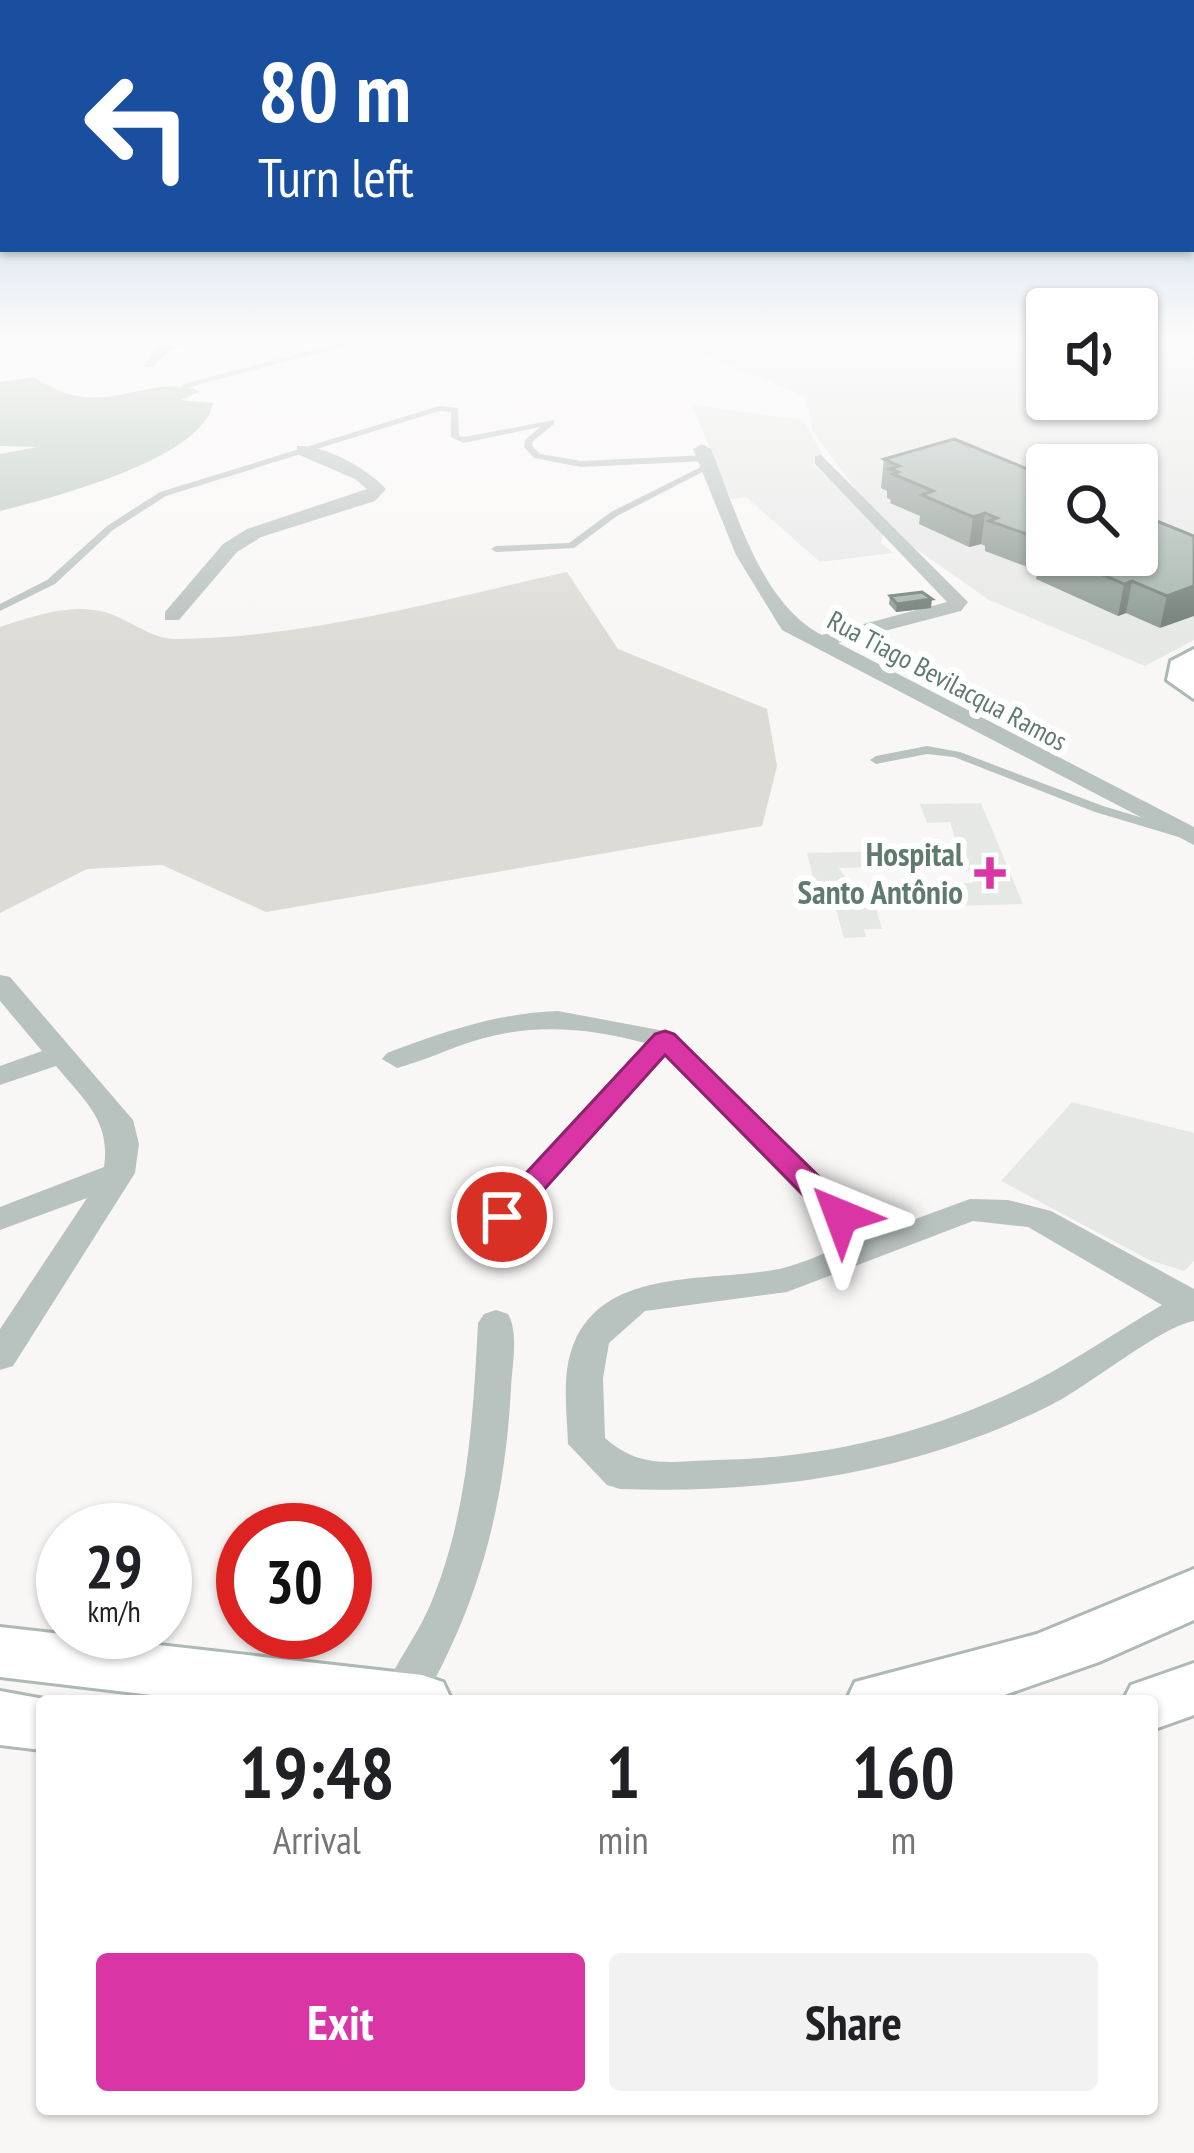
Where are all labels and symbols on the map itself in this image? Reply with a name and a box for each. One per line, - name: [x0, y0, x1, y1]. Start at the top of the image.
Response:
- street label: Rua Tiago Bevilacqua Ramos: [822, 603, 1073, 758]
- place label: Hospital Santo Antônio: [798, 832, 964, 913]
- marker: Hospital Santo Antônio: [974, 857, 1006, 889]
- position arrow: [778, 1153, 904, 1279]
- pin: [451, 1166, 553, 1268]
- speed limit sign: 30: [216, 1503, 372, 1659]

